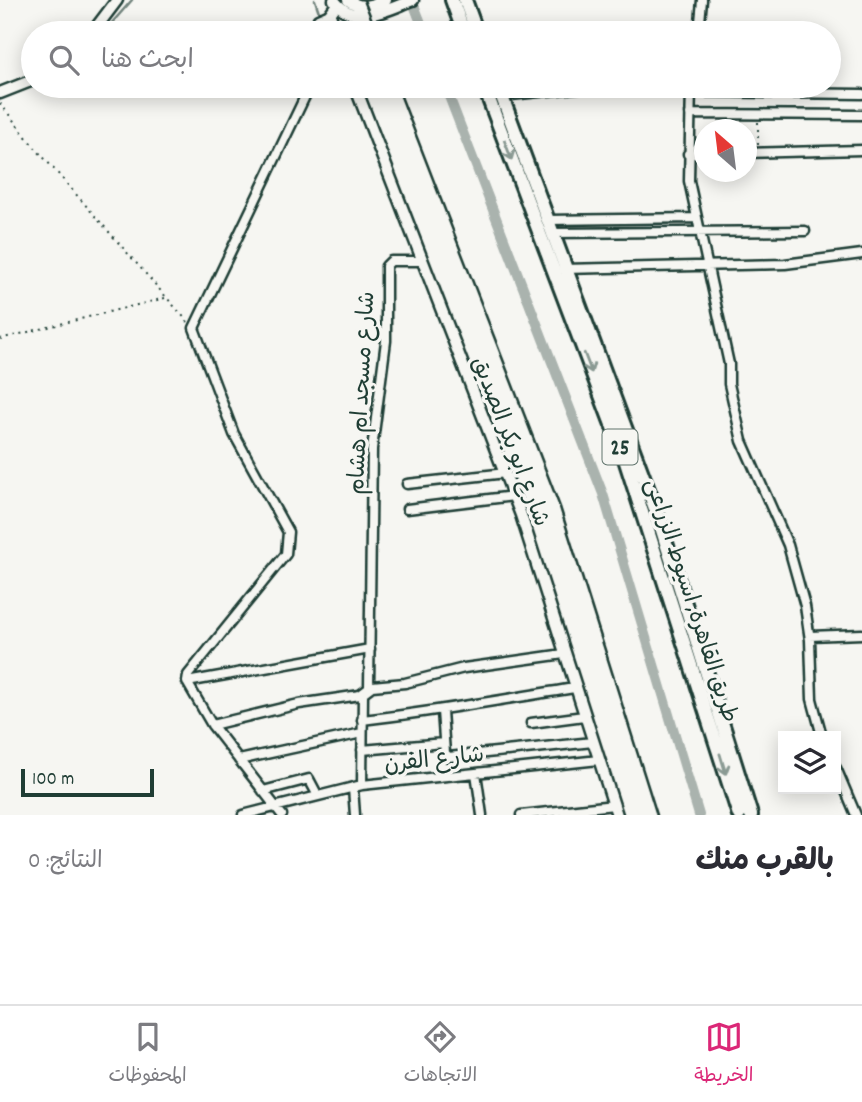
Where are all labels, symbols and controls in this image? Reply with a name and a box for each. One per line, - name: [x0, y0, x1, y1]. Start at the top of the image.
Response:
- search box: [21, 21, 841, 98]
- icon: search: [45, 41, 83, 79]
- text: ابحث هنا: [101, 43, 194, 80]
- north arrow: [694, 119, 757, 182]
- one-way arrow: [503, 138, 515, 160]
- street label: شارع مسجد ام هشام: [342, 291, 385, 496]
- one-way arrow: [583, 351, 596, 373]
- street label: شارع ابو بكر الصديق: [461, 353, 556, 532]
- road number: 25: [602, 430, 638, 464]
- street label: طريق القاهرة, اسيوط الزراعى: [635, 475, 745, 727]
- map controls: [778, 731, 841, 794]
- button: layers: [778, 731, 841, 794]
- street label: شارع الفرن: [383, 740, 486, 783]
- one-way arrow: [718, 753, 731, 775]
- scale bar: [21, 766, 154, 798]
- text: 100 m: [32, 767, 74, 794]
- text: بالقرب منك: [696, 842, 834, 885]
- text: النتائج: 0: [28, 846, 103, 879]
- tab: المحفوظات: [109, 1018, 187, 1091]
- tab: الاتجاهات: [404, 1018, 477, 1091]
- tab: الخريطة: [694, 1018, 753, 1091]

